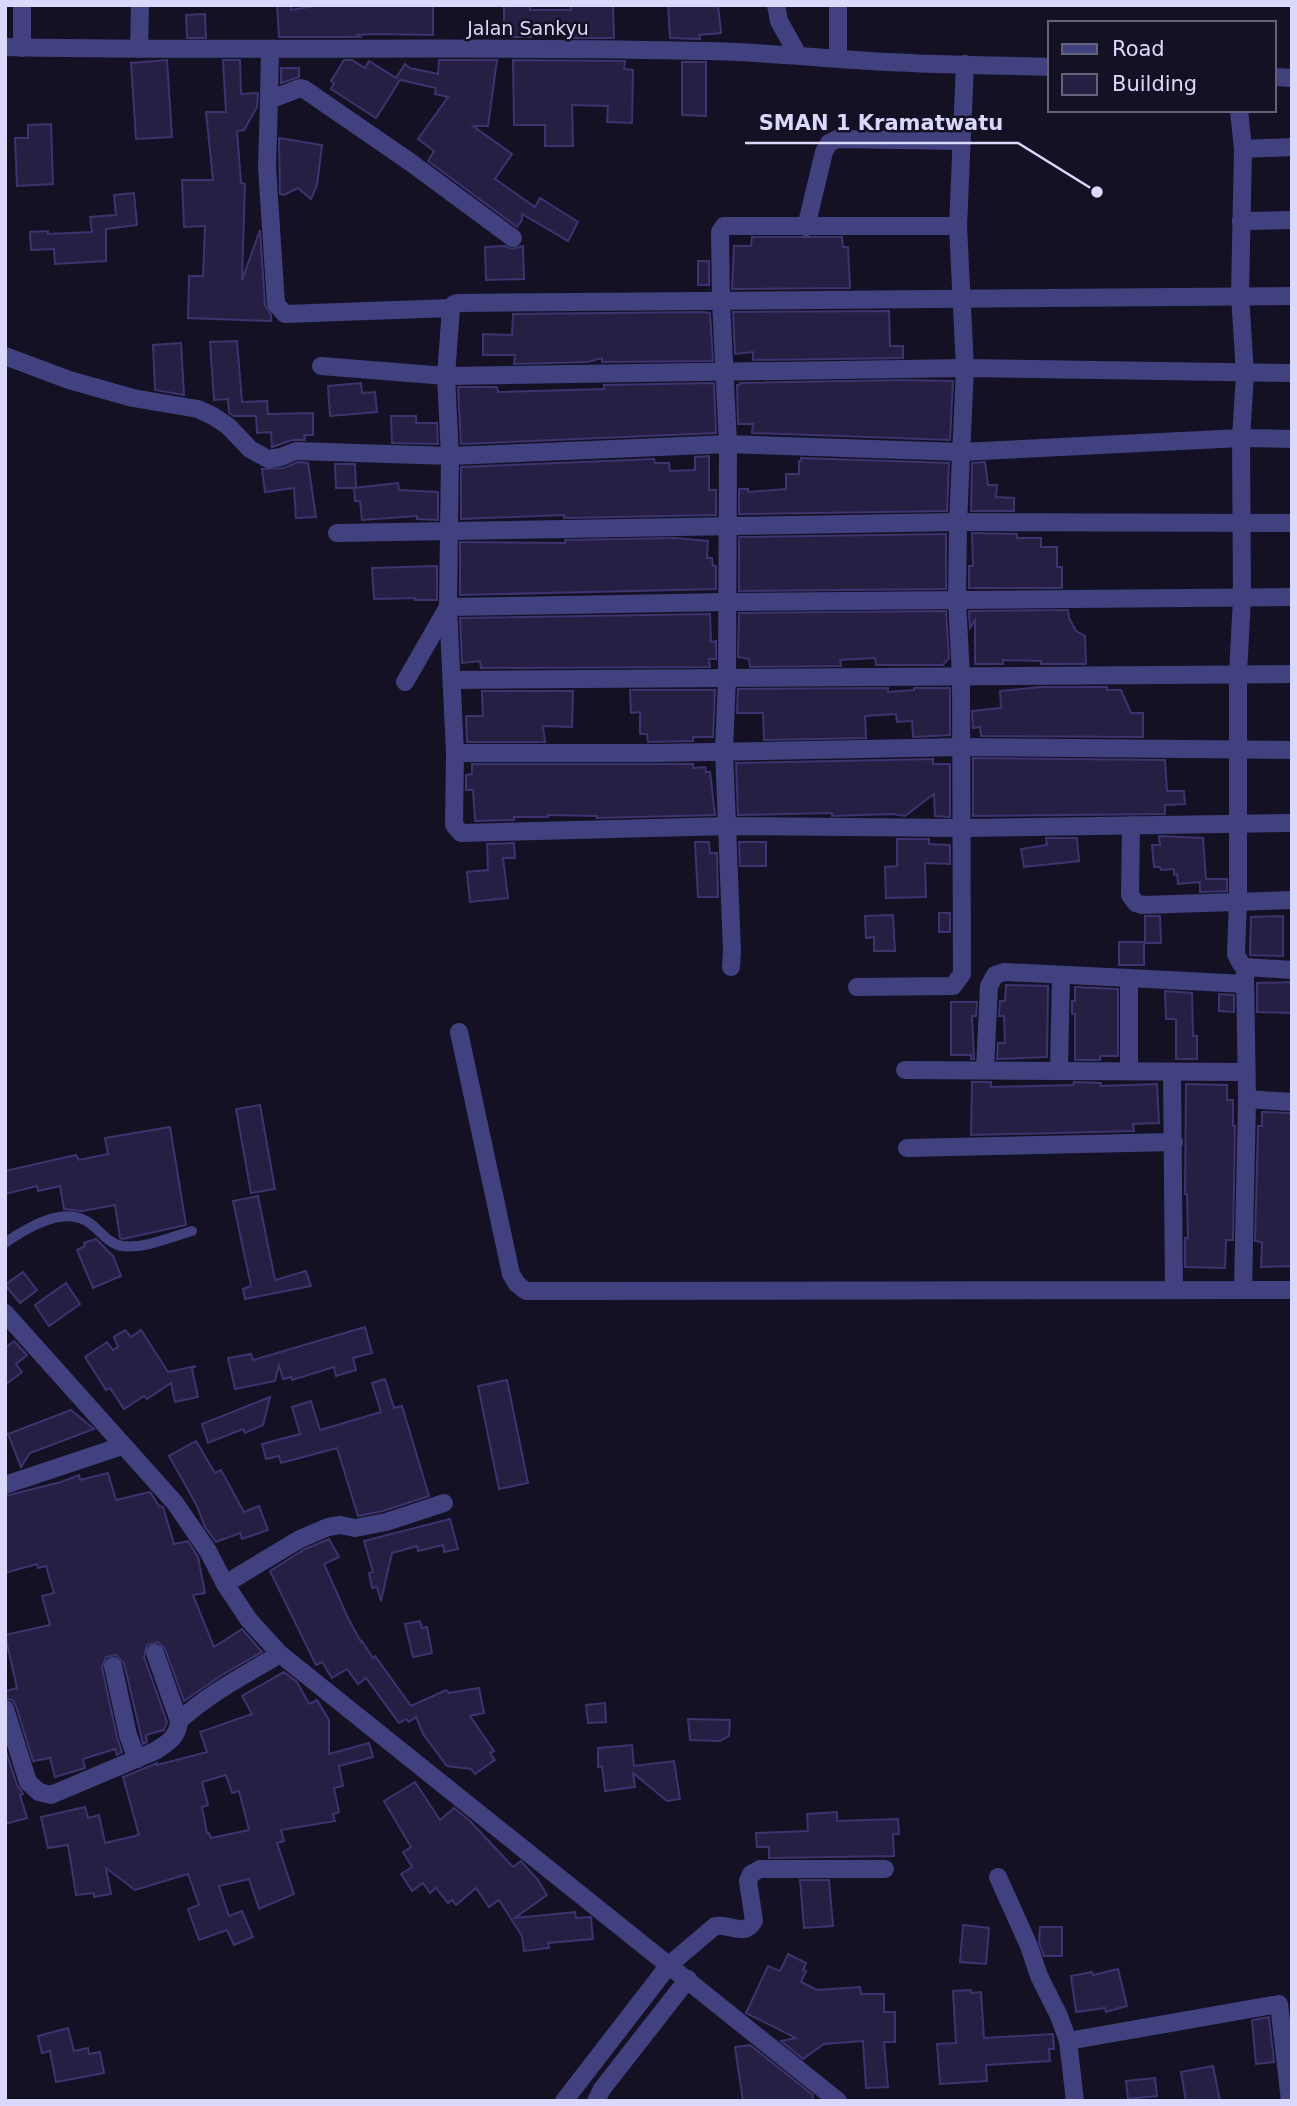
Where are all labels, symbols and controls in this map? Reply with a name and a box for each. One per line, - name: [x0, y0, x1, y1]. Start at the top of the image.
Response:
- street label: Jalan Sankyu: [466, 17, 589, 39]
- legend: [1048, 21, 1276, 112]
- text: Road: [1112, 37, 1165, 61]
- text: Building: [1112, 72, 1197, 96]
- callout: SMAN 1 Kramatwatu: [745, 101, 1018, 143]
- text: SMAN 1 Kramatwatu: [759, 111, 1003, 135]

